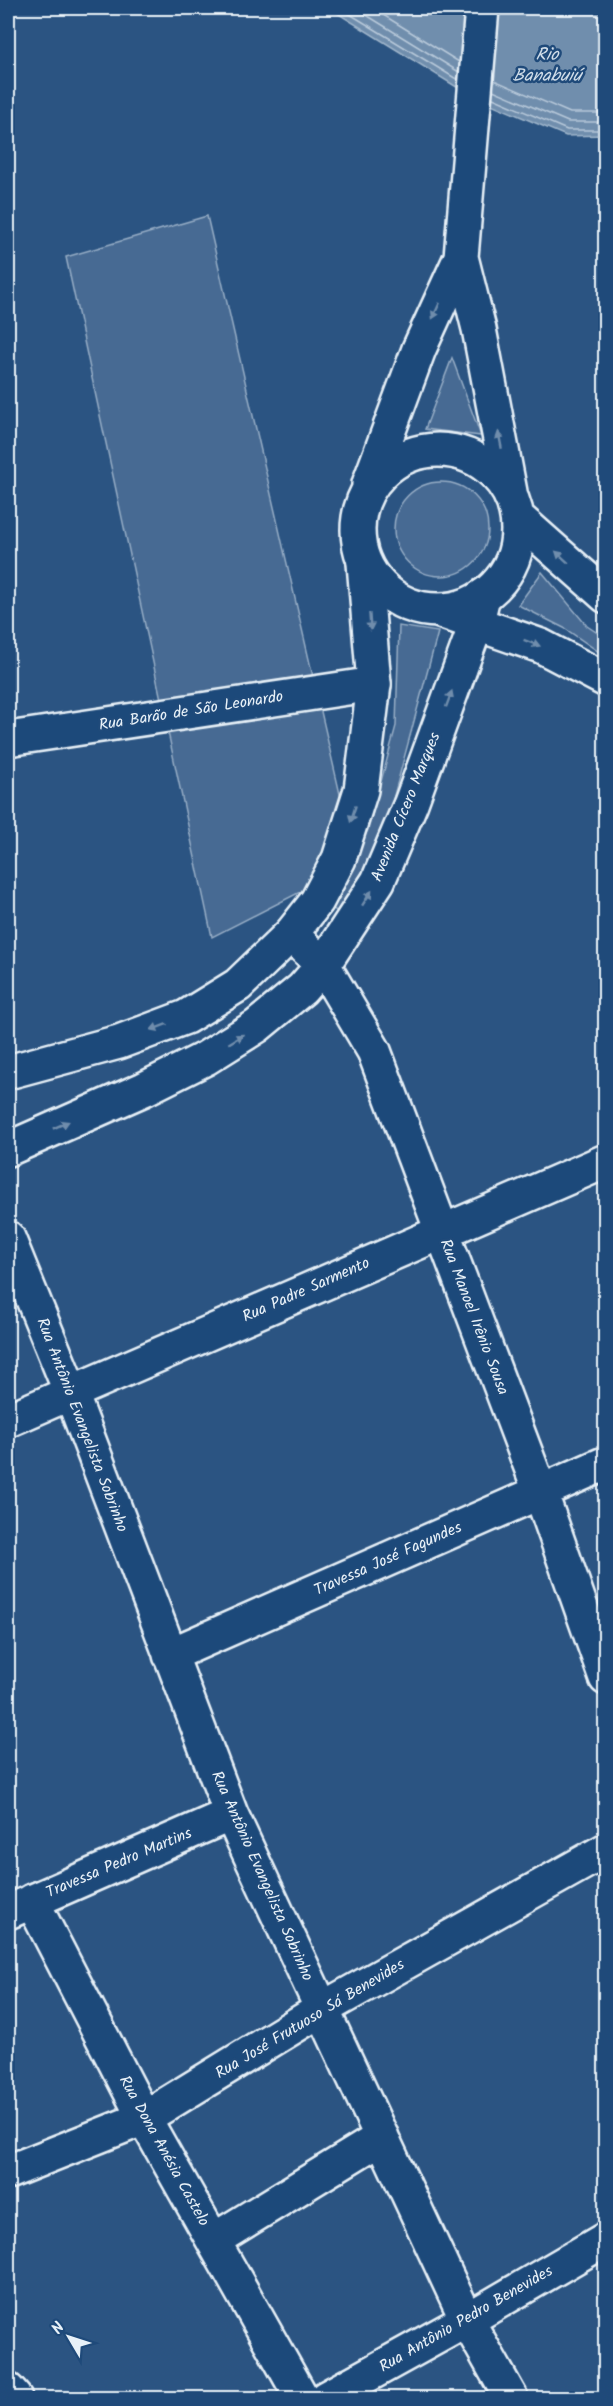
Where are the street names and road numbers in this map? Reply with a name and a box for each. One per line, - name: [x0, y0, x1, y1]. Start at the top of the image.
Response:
- street label: Rua Barão de São Leonardo: [97, 684, 285, 738]
- street label: Avenida Cícero Marques: [365, 728, 447, 886]
- street label: Rua Manoel Irênio Sousa: [433, 1235, 515, 1399]
- street label: Rua Padre Sarmento: [238, 1251, 374, 1329]
- street label: Rua Antônio Evangelista Sobrinho: [30, 1314, 134, 1536]
- street label: Travessa José Fagundes: [310, 1515, 466, 1603]
- street label: Rua Antônio Evangelista Sobrinho: [204, 1767, 320, 1985]
- street label: Travessa Pedro Martins: [42, 1821, 196, 1905]
- street label: Rua José Frutuoso Sá Benevides: [211, 1952, 410, 2086]
- street label: Rua Dona Anésia Castelo: [112, 2071, 216, 2231]
- street label: Rua Antônio Pedro Benevides: [374, 2259, 558, 2379]

